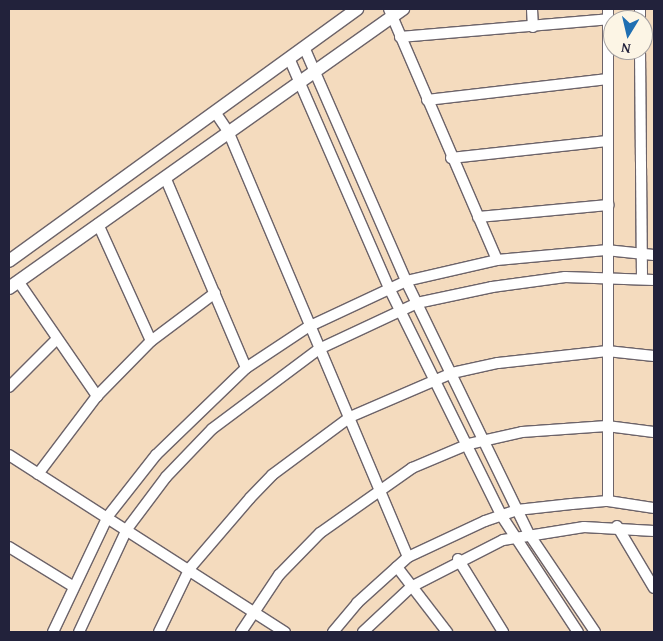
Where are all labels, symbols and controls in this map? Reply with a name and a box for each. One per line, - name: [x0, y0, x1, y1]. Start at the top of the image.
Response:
- north arrow: [603, 10, 653, 60]
- text: N: [620, 38, 632, 59]

